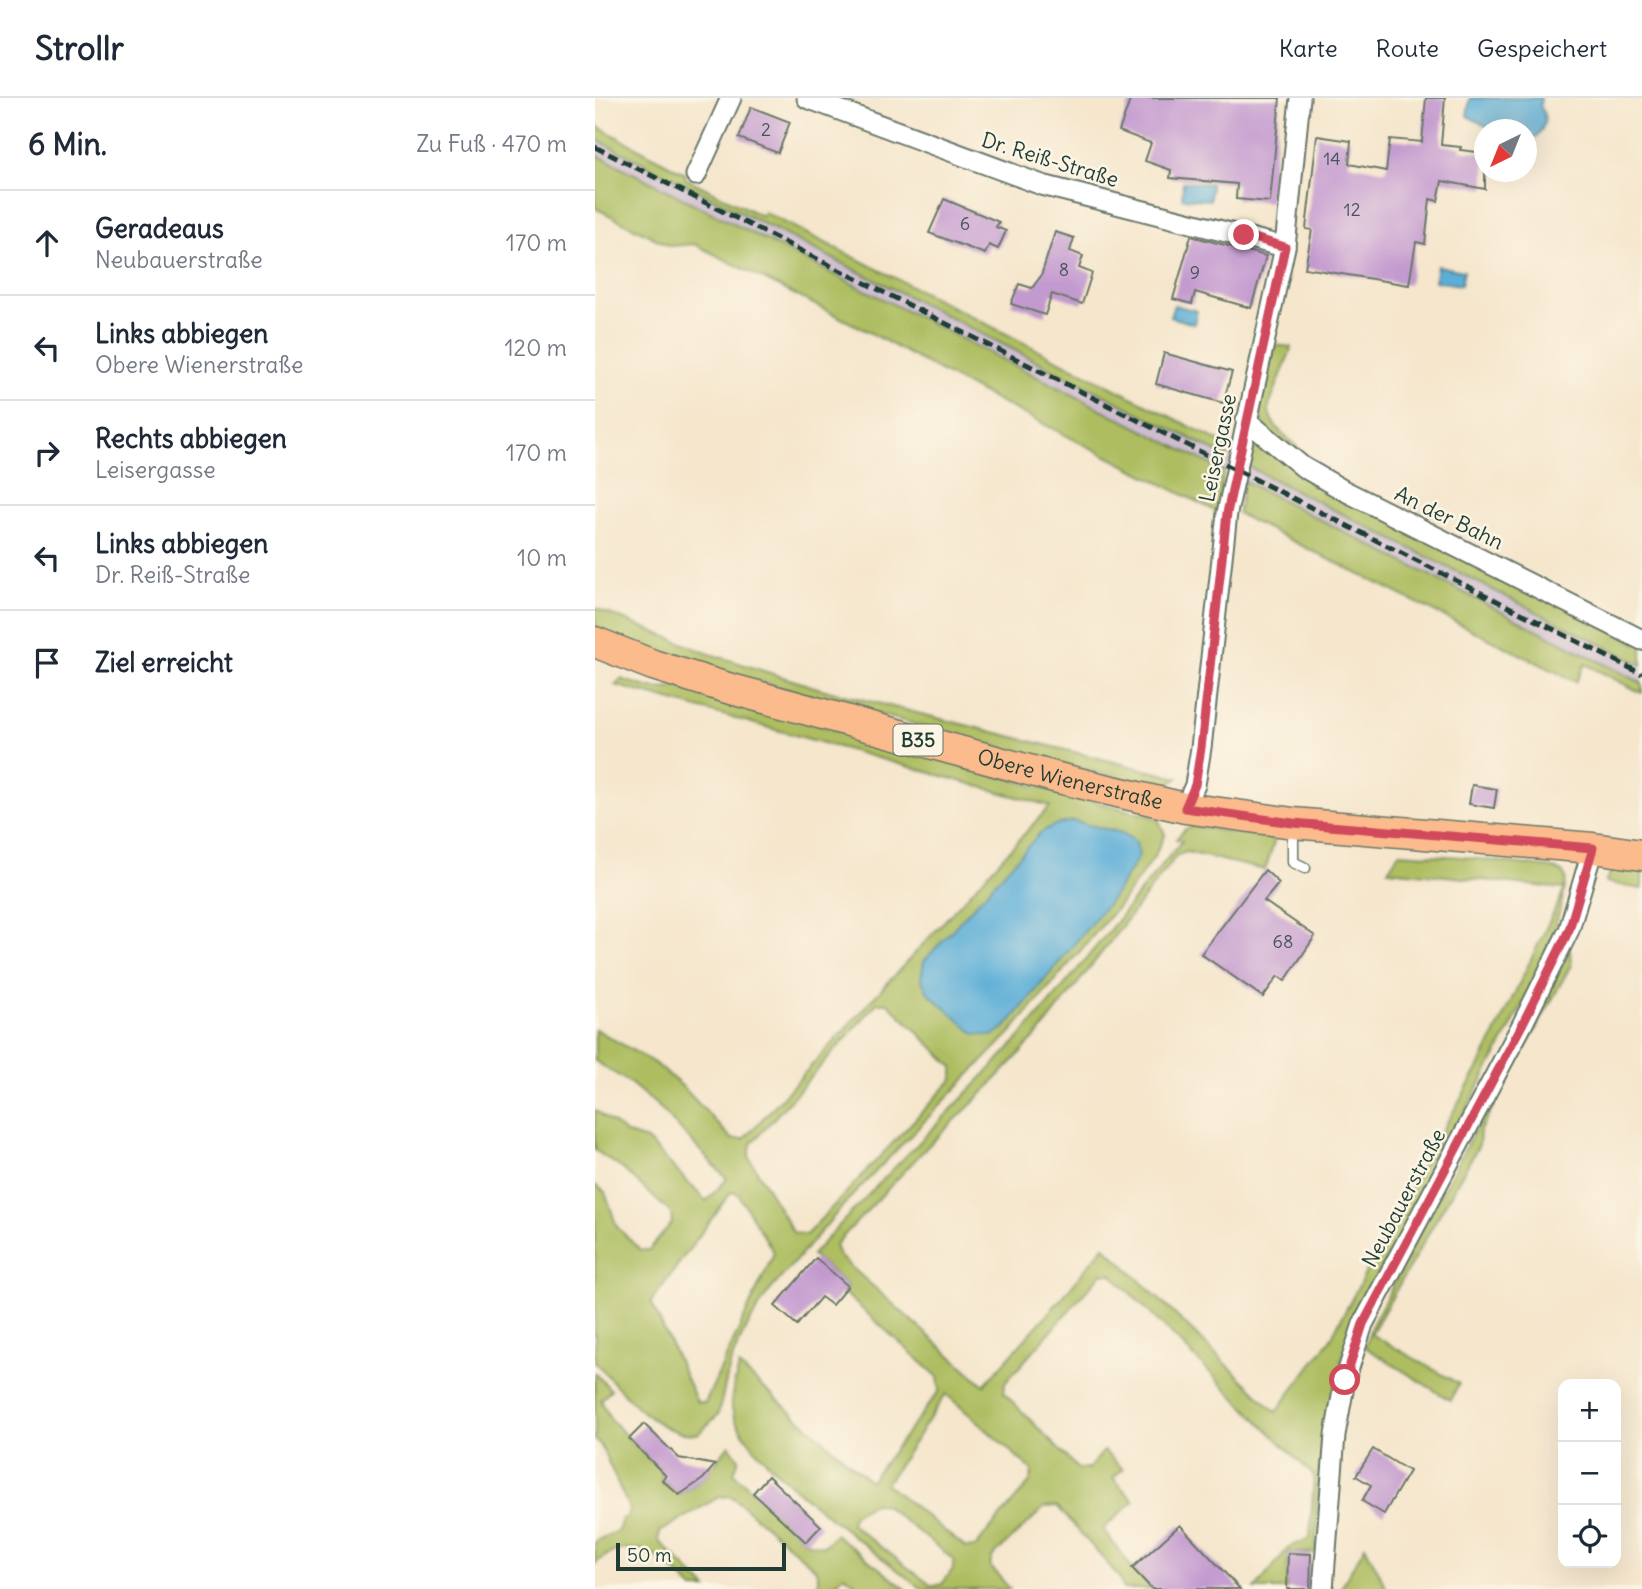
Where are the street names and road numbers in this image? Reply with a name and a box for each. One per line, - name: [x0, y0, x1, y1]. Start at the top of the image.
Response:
- street label: Dr. Reiß-Straße: [978, 126, 1122, 193]
- street label: Leisergasse: [1193, 391, 1242, 505]
- street label: An der Bahn: [1390, 480, 1508, 556]
- road number: B35: [893, 724, 943, 755]
- street label: Obere Wienerstraße: [974, 743, 1166, 815]
- street label: Neubauerstraße: [1356, 1124, 1451, 1272]

